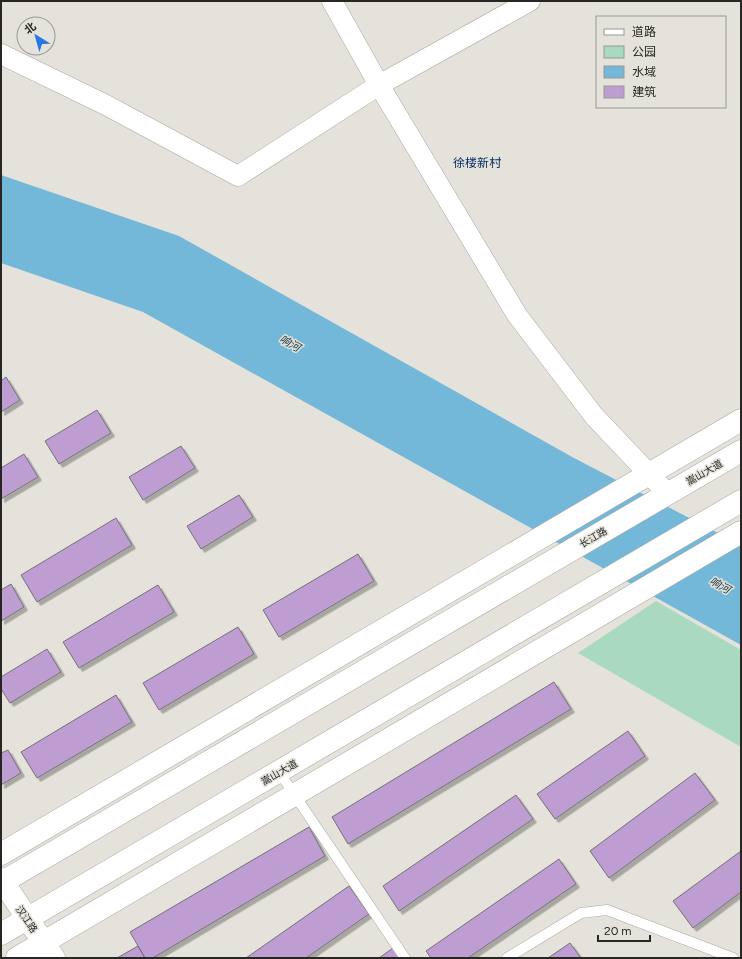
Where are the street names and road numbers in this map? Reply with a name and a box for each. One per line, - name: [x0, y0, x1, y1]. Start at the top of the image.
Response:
- street label: 嵩山大道: [684, 457, 725, 488]
- street label: 长江路: [577, 524, 609, 551]
- street label: 嵩山大道: [259, 757, 300, 788]
- street label: 汉江路: [13, 903, 40, 935]

